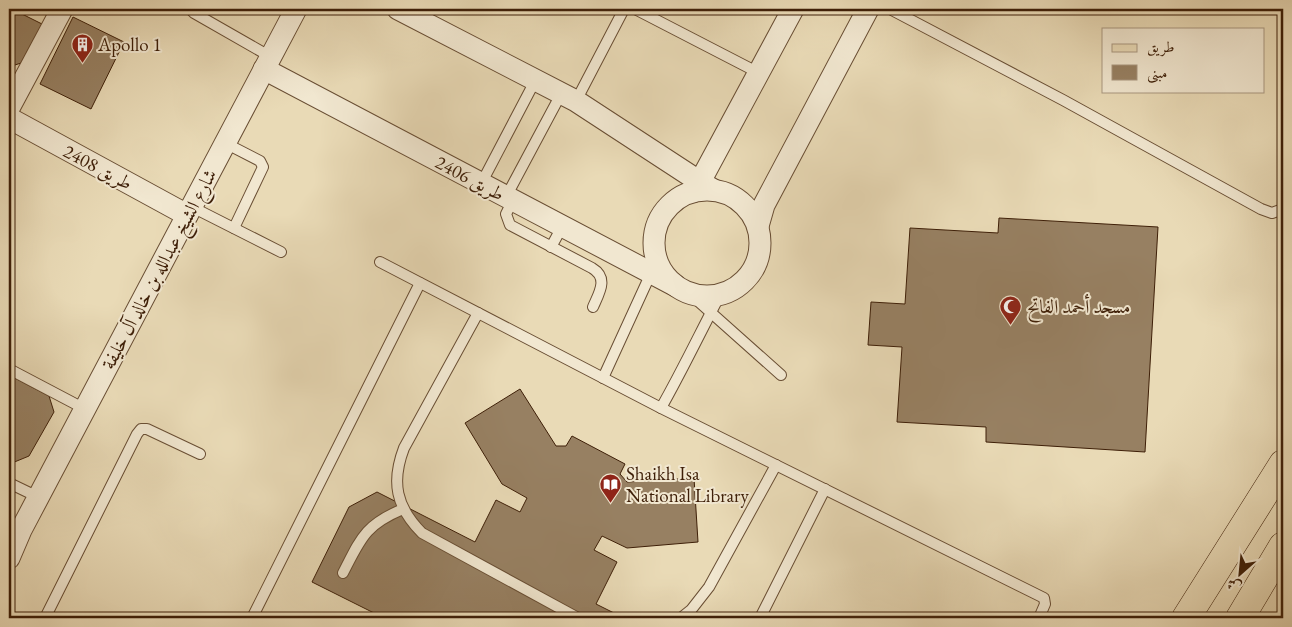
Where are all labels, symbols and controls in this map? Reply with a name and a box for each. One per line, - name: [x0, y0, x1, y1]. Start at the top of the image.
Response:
- legend: [1102, 28, 1264, 92]
- building icon: Apollo 1: [70, 32, 94, 63]
- place label: Apollo 1: [97, 32, 162, 57]
- text: طريق: [1147, 37, 1174, 57]
- text: مبنى: [1147, 63, 1167, 84]
- street label: طريق 2408: [59, 138, 137, 196]
- street label: طريق 2406: [431, 149, 509, 207]
- street label: شارع الشيخ عبدالله بن خالد آل خليفة: [96, 165, 227, 376]
- mosque icon: مسجد أحمد الفاتح: [999, 294, 1023, 325]
- place label: مسجد أحمد الفاتح: [1027, 294, 1130, 323]
- place label: Shaikh Isa National Library: [626, 461, 749, 508]
- library icon: Shaikh Isa National Library: [598, 472, 622, 503]
- north arrow: [1214, 550, 1264, 600]
- text: ش: [1224, 574, 1244, 597]

